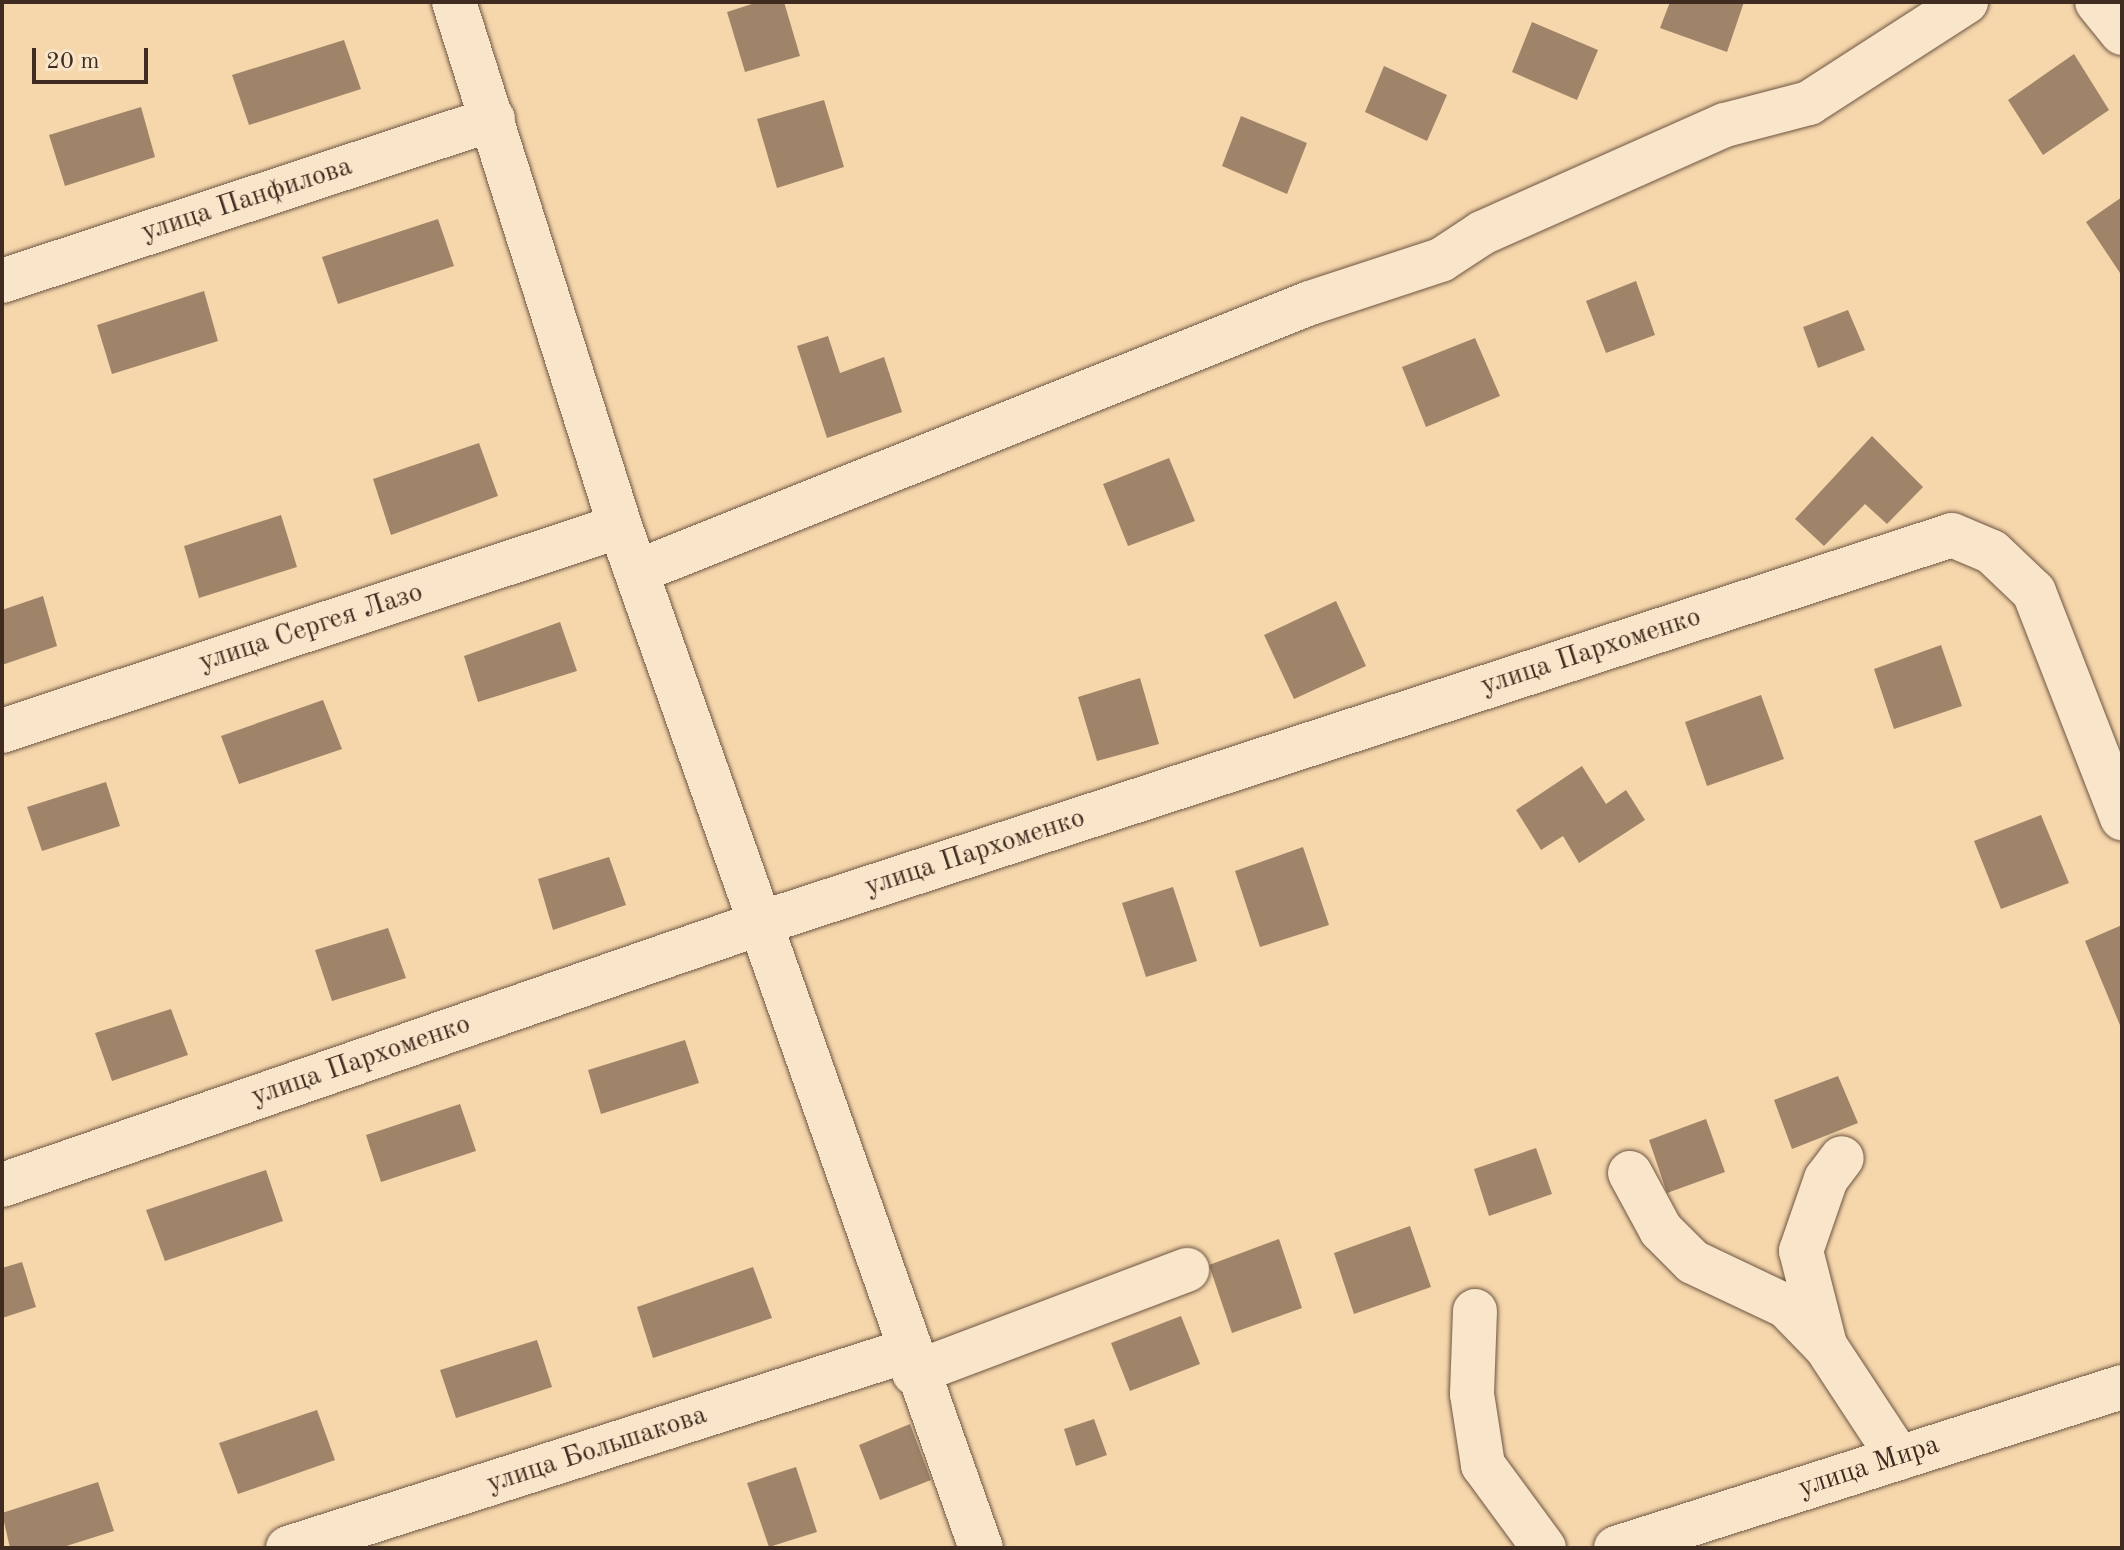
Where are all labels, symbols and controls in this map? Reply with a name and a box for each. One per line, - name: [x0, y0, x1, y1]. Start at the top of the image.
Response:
- scale bar: [36, 32, 152, 82]
- text: 20 m: [46, 50, 100, 74]
- street label: улица Панфилова: [137, 150, 357, 250]
- street label: улица Сергея Лазо: [195, 576, 427, 680]
- street label: улица Пархоменко: [1477, 601, 1705, 703]
- street label: улица Пархоменко: [861, 802, 1089, 904]
- street label: улица Пархоменко: [247, 1008, 475, 1114]
- street label: улица Большакова: [483, 1399, 711, 1501]
- street label: улица Мира: [1794, 1428, 1944, 1506]

